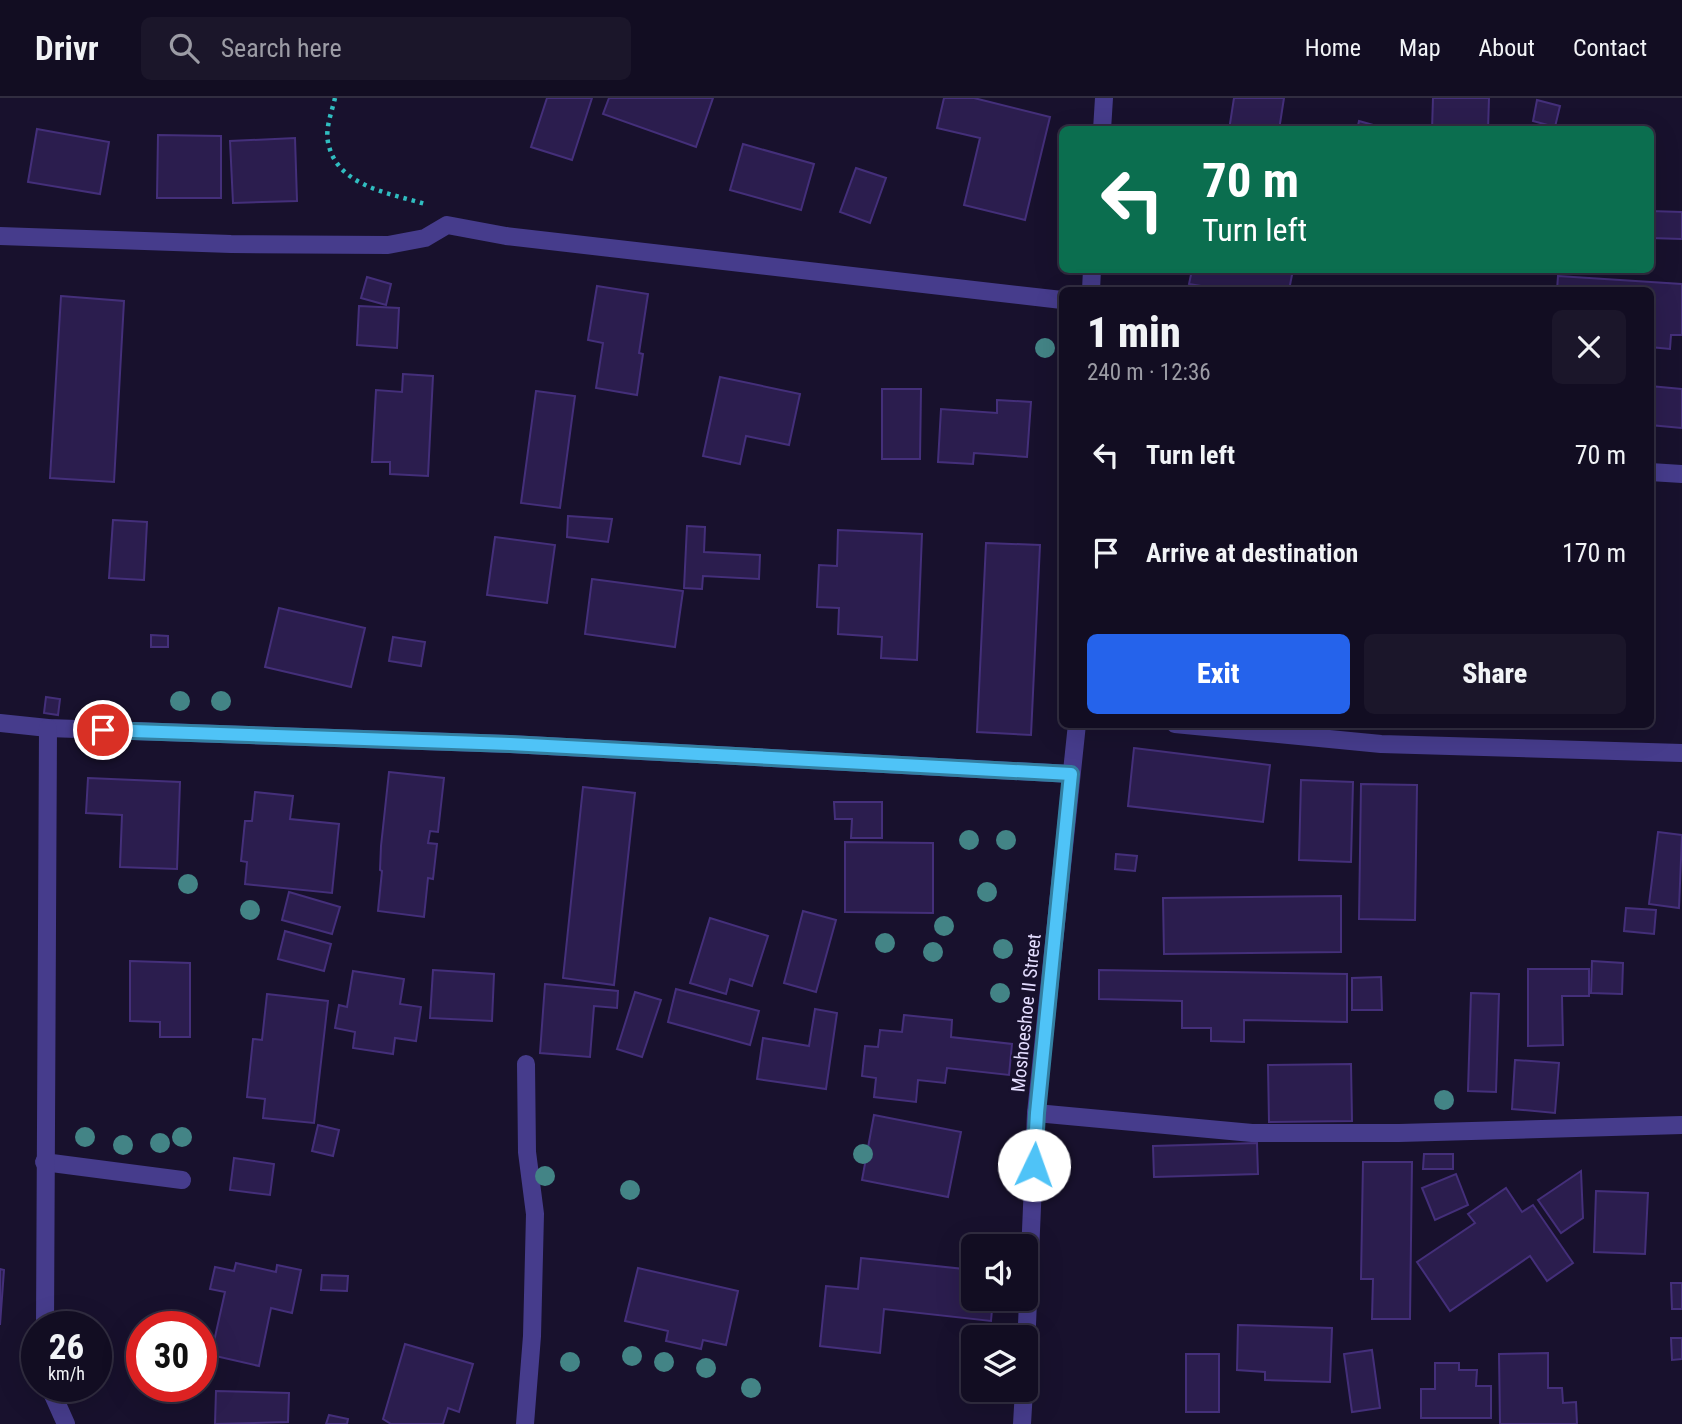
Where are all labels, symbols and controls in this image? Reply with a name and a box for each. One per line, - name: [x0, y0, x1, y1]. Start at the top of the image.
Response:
- search box: [141, 17, 631, 80]
- text: Drivr: [35, 29, 99, 68]
- icon: search: [165, 29, 203, 67]
- text: Search here: [221, 33, 342, 63]
- text: Home: [1305, 34, 1361, 62]
- text: Map: [1399, 34, 1441, 62]
- text: About: [1479, 34, 1535, 62]
- text: Contact: [1573, 34, 1647, 62]
- text: 70 m: [1202, 152, 1299, 209]
- icon: left: [1087, 154, 1178, 245]
- text: Turn left: [1202, 211, 1307, 249]
- text: 1 min: [1087, 308, 1181, 357]
- button: close: [1552, 310, 1626, 384]
- text: 240 m · 12:36: [1087, 359, 1211, 386]
- icon: left: [1087, 436, 1125, 474]
- text: Turn left: [1146, 440, 1235, 470]
- text: 70 m: [1575, 440, 1626, 470]
- icon: arrive: [1087, 534, 1125, 572]
- text: Arrive at destination: [1146, 538, 1358, 568]
- text: 170 m: [1562, 538, 1626, 568]
- button: Exit: [1087, 634, 1350, 714]
- button: Share: [1364, 634, 1626, 714]
- pin: [73, 700, 133, 760]
- icon: arrive: [84, 711, 122, 749]
- street label: Moshoeshoe II Street: [1006, 933, 1046, 1093]
- position arrow: [997, 1128, 1071, 1202]
- map controls: [961, 1234, 1038, 1402]
- button: sound: [961, 1234, 1038, 1311]
- speed limit sign: 30: [126, 1311, 217, 1402]
- button: layers: [961, 1325, 1038, 1402]
- text: 26: [49, 1327, 84, 1368]
- text: km/h: [48, 1363, 85, 1384]

